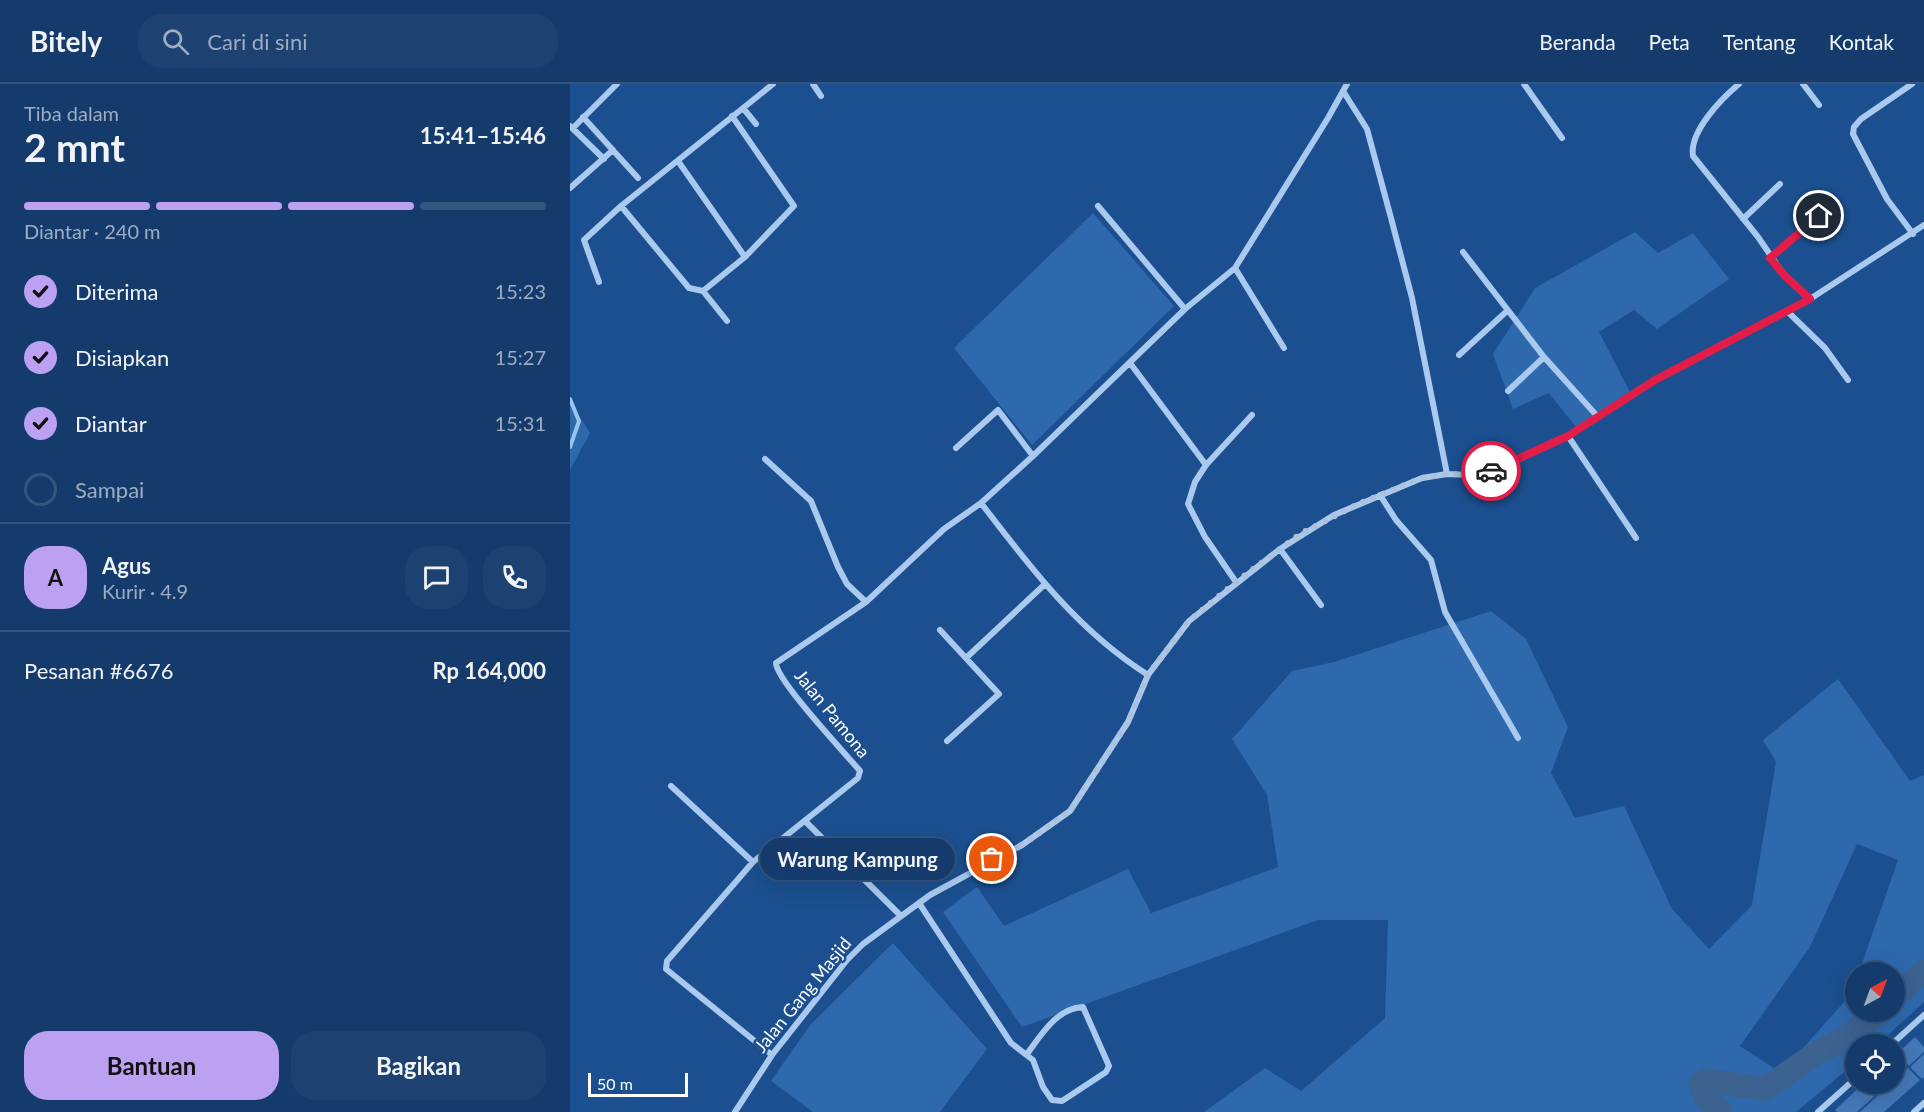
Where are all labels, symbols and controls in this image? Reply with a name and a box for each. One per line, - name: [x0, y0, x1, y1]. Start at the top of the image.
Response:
- search box: [138, 14, 558, 68]
- text: Bitely: [30, 24, 102, 58]
- icon: search: [159, 25, 192, 58]
- text: Cari di sini: [207, 28, 307, 55]
- text: Beranda: [1539, 29, 1616, 54]
- text: Peta: [1649, 29, 1690, 54]
- text: Tentang: [1723, 29, 1796, 54]
- text: Kontak: [1829, 29, 1894, 54]
- text: Tiba dalam: [24, 101, 119, 125]
- text: 15:41–15:46: [420, 122, 546, 149]
- text: 2 mnt: [24, 124, 125, 170]
- pin: [1793, 190, 1844, 241]
- icon: home: [1802, 199, 1835, 232]
- text: Diantar · 240 m: [24, 219, 161, 243]
- icon: check: [24, 275, 57, 308]
- text: Diterima: [75, 278, 159, 305]
- text: 15:23: [495, 279, 546, 303]
- icon: check: [24, 341, 57, 374]
- text: Disiapkan: [75, 344, 169, 371]
- text: 15:27: [495, 345, 546, 369]
- icon: check: [24, 407, 57, 440]
- text: Diantar: [75, 410, 147, 437]
- text: 15:31: [495, 411, 546, 435]
- courier: [1461, 441, 1521, 501]
- icon: car: [1475, 455, 1508, 488]
- text: Sampai: [75, 476, 144, 503]
- button: chat: [405, 546, 468, 609]
- button: phone: [483, 546, 546, 609]
- text: Agus: [102, 552, 151, 579]
- text: A: [48, 564, 63, 591]
- text: Kurir · 4.9: [102, 579, 188, 603]
- text: Pesanan #6676: [24, 657, 174, 684]
- text: Rp 164,000: [432, 657, 546, 684]
- street label: Jalan Pamona: [790, 665, 875, 762]
- pin: [966, 833, 1017, 884]
- callout: Warung Kampung: [761, 838, 956, 880]
- icon: bag: [975, 842, 1008, 875]
- text: Warung Kampung: [777, 847, 938, 871]
- street label: Jalan Gang Masjid: [749, 932, 855, 1056]
- north arrow: [1845, 962, 1905, 1022]
- map controls: [1845, 962, 1905, 1094]
- button: Bantuan: [24, 1031, 279, 1100]
- button: Bagikan: [291, 1031, 546, 1100]
- button: locate: [1845, 1034, 1905, 1094]
- scale bar: [588, 1070, 688, 1098]
- text: 50 m: [597, 1074, 633, 1093]

